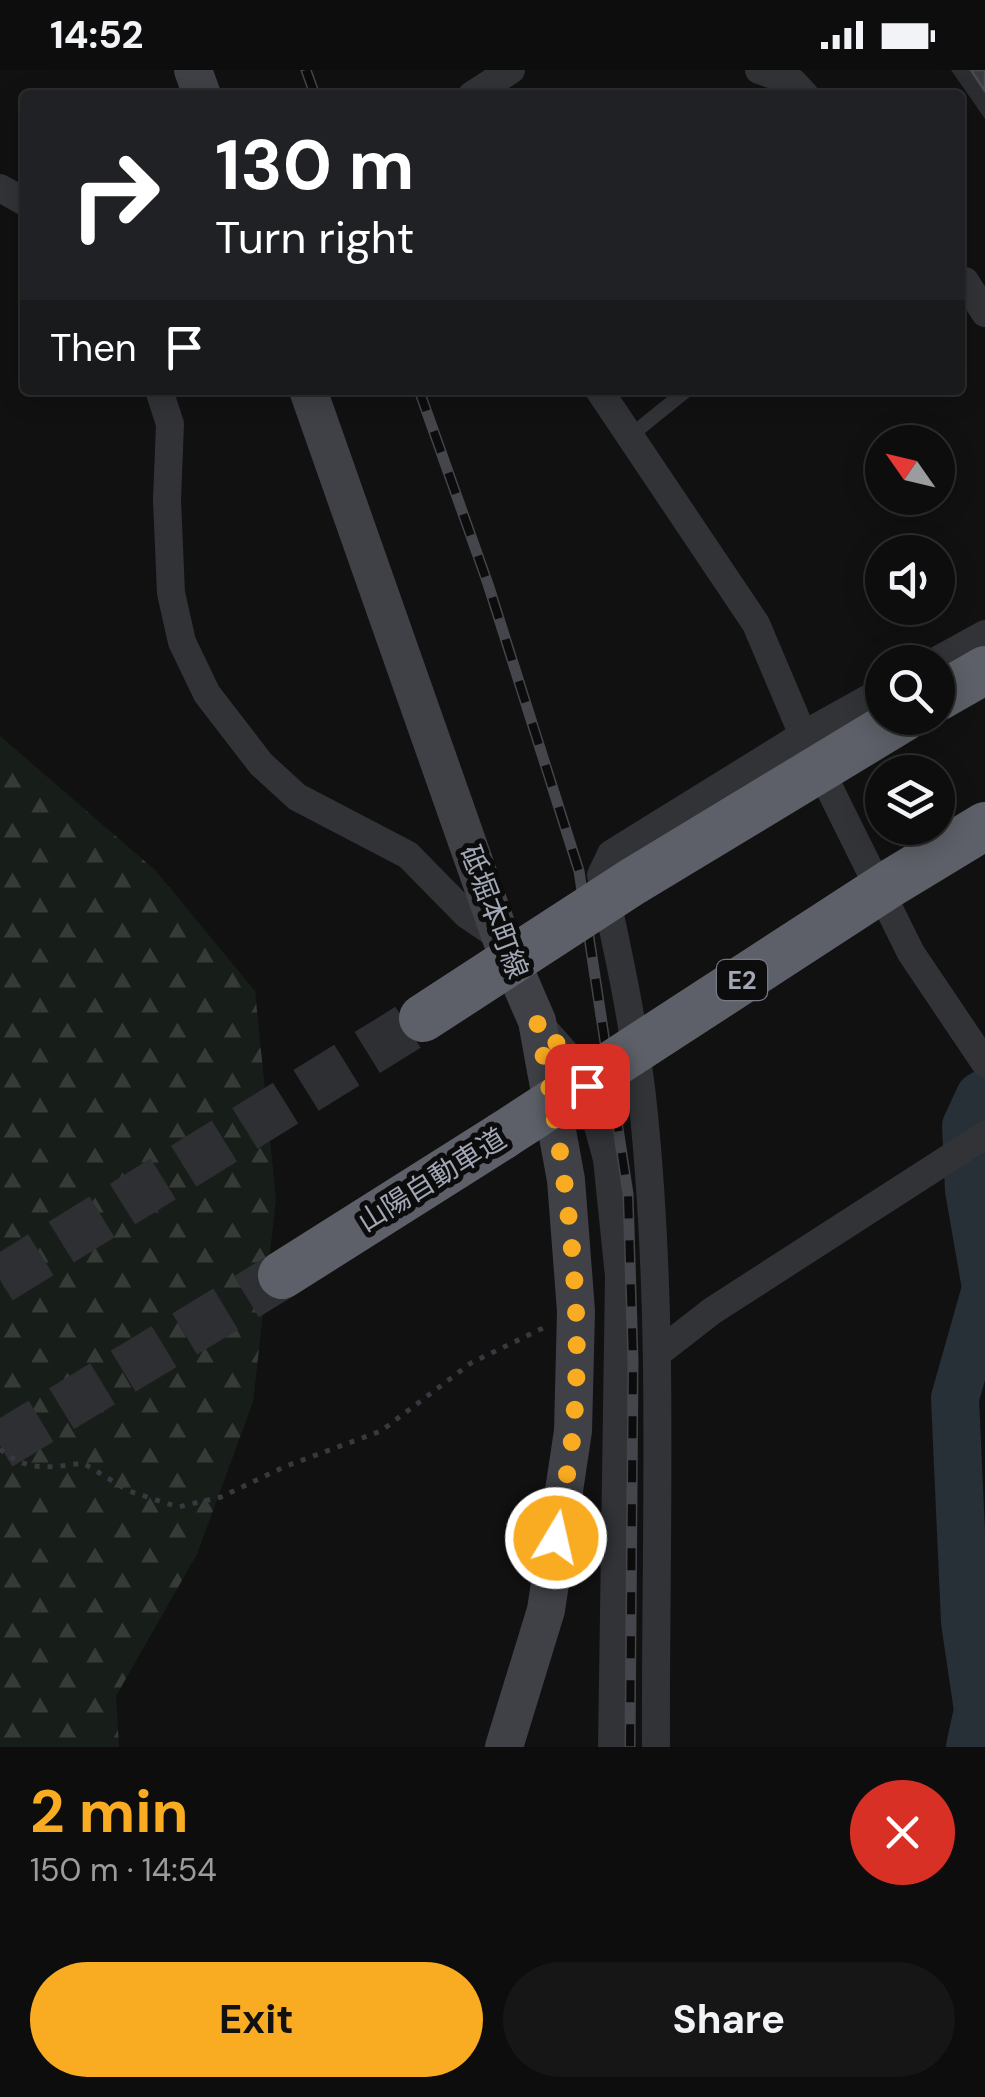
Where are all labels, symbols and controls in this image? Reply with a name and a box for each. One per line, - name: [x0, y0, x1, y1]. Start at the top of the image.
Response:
- text: 14:52: [50, 10, 143, 60]
- text: 130 m: [215, 120, 414, 211]
- icon: right: [50, 130, 180, 260]
- text: Turn right: [215, 208, 414, 267]
- icon: arrive: [157, 320, 212, 375]
- text: Then: [50, 323, 137, 373]
- north arrow: [865, 425, 955, 515]
- map controls: [865, 425, 955, 845]
- button: sound: [865, 535, 955, 625]
- button: search: [865, 645, 955, 735]
- button: layers: [865, 755, 955, 845]
- street label: 砥堀本町線: [452, 840, 536, 984]
- road number: E2: [717, 960, 767, 1000]
- pin: [545, 1044, 630, 1129]
- icon: arrive: [560, 1059, 615, 1114]
- street label: 山陽自動車道: [351, 1120, 513, 1240]
- position arrow: [504, 1486, 608, 1590]
- text: 2 min: [30, 1772, 189, 1851]
- button: close: [850, 1780, 955, 1885]
- text: 150 m · 14:54: [30, 1849, 217, 1891]
- button: Exit: [30, 1962, 483, 2077]
- button: Share: [503, 1962, 955, 2077]

